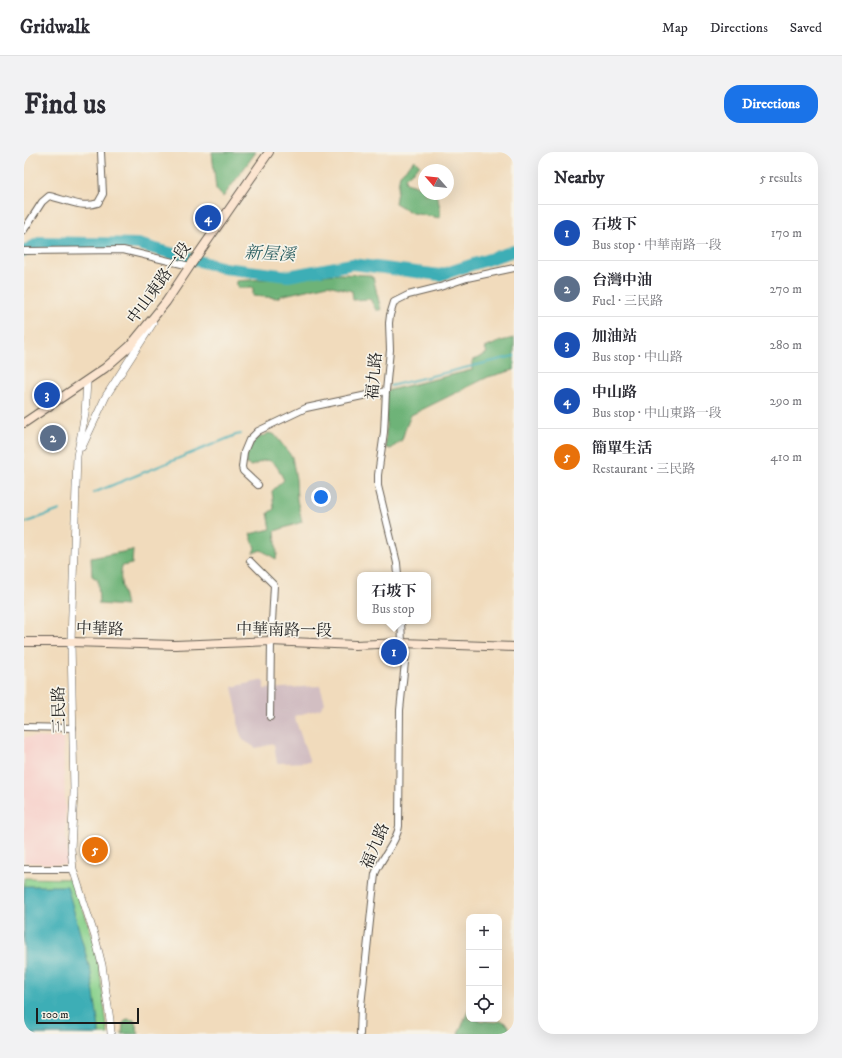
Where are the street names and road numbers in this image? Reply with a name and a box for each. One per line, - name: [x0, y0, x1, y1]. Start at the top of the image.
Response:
- street label: 中山東路一段: [123, 238, 195, 328]
- street label: 福九路: [362, 351, 386, 401]
- street label: 中華路: [76, 618, 124, 640]
- street label: 中華南路一段: [236, 619, 332, 641]
- street label: 三民路: [49, 686, 69, 734]
- street label: 福九路: [356, 820, 394, 872]

